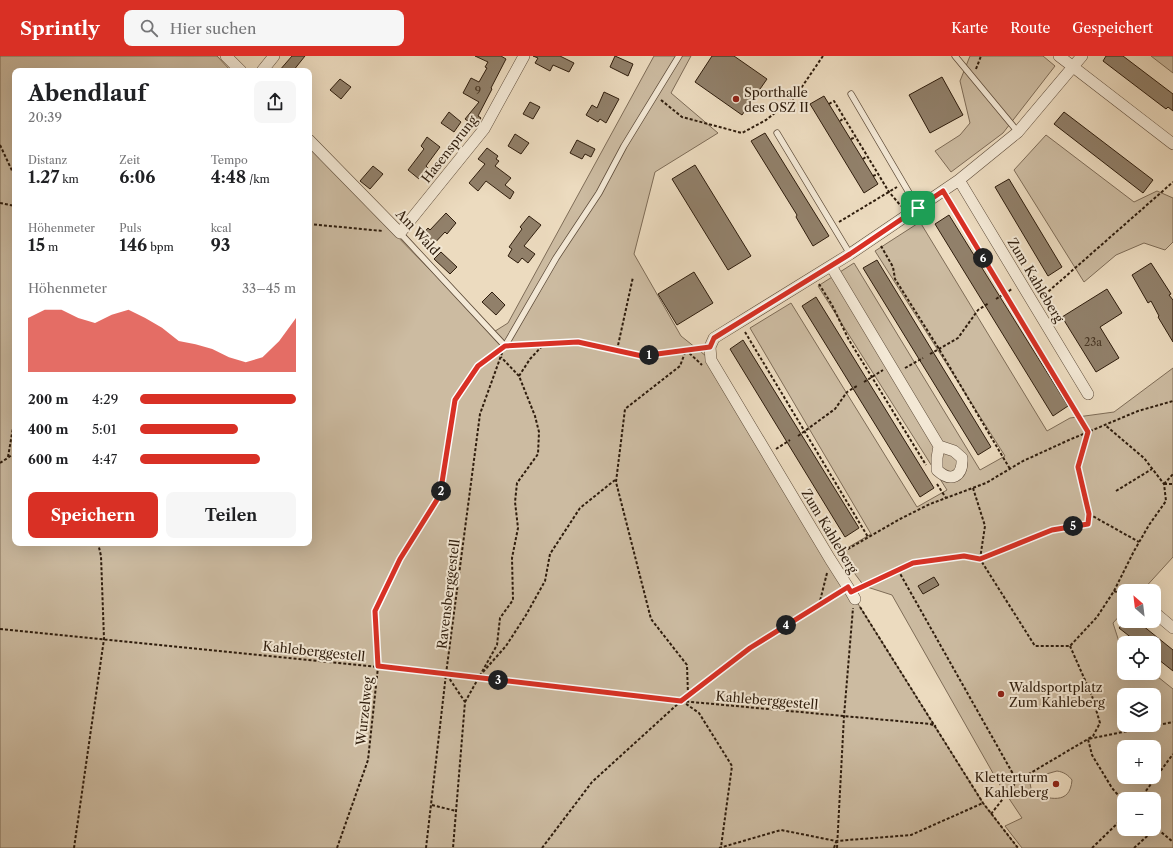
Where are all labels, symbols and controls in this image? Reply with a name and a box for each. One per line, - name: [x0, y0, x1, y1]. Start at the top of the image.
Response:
- search box: [124, 10, 404, 46]
- text: Sprintly: [20, 17, 100, 40]
- icon: search: [138, 17, 160, 39]
- text: Hier suchen: [170, 19, 256, 38]
- text: Karte: [951, 19, 988, 37]
- text: Route: [1010, 19, 1050, 37]
- text: Gespeichert: [1072, 19, 1153, 37]
- text: Abendlauf: [28, 80, 146, 107]
- button: share: [254, 81, 296, 123]
- house number: 9: [475, 84, 481, 98]
- place label: Sporthalle des OSZ II: [744, 84, 809, 115]
- marker: Sporthalle des OSZ II: [731, 94, 741, 104]
- text: 20:39: [28, 109, 62, 125]
- street label: Hasensprung: [418, 112, 480, 186]
- text: Distanz: [28, 153, 67, 167]
- text: Zeit: [119, 153, 140, 167]
- text: Tempo: [211, 153, 248, 167]
- text: 1.27: [28, 167, 59, 187]
- text: 6:06: [119, 167, 156, 187]
- text: 4:48: [211, 167, 246, 187]
- text: km: [59, 172, 79, 186]
- text: /km: [246, 172, 270, 186]
- pin: [901, 191, 935, 225]
- icon: arrive: [907, 197, 929, 219]
- street label: Am Wald: [392, 205, 443, 258]
- text: Höhenmeter: [28, 221, 95, 235]
- text: Puls: [119, 221, 141, 235]
- text: kcal: [211, 221, 231, 235]
- text: 15: [28, 235, 45, 255]
- text: 146: [119, 235, 147, 255]
- text: 93: [211, 235, 230, 255]
- street label: Zum Kahleberg: [1004, 235, 1068, 325]
- text: m: [45, 240, 58, 254]
- text: bpm: [147, 240, 174, 254]
- pin: 6: [973, 248, 993, 268]
- text: 6: [980, 251, 986, 265]
- text: Höhenmeter: [28, 280, 107, 296]
- text: 33–45 m: [242, 280, 296, 296]
- house number: 23a: [1084, 335, 1102, 349]
- pin: 1: [639, 345, 659, 365]
- text: 1: [647, 348, 651, 362]
- text: 200 m: [28, 391, 68, 407]
- text: 4:29: [92, 391, 118, 407]
- text: 400 m: [28, 421, 68, 437]
- text: 5:01: [92, 421, 116, 437]
- text: 600 m: [28, 451, 69, 467]
- text: 4:47: [92, 451, 117, 467]
- pin: 2: [431, 481, 451, 501]
- text: 2: [438, 484, 444, 498]
- street label: Zum Kahleberg: [798, 486, 862, 576]
- button: Speichern: [28, 492, 158, 538]
- button: Teilen: [166, 492, 296, 538]
- pin: 5: [1063, 516, 1083, 536]
- text: 5: [1070, 519, 1076, 533]
- street label: Ravensberggestell: [433, 538, 463, 650]
- north arrow: [1117, 584, 1161, 628]
- map controls: [1117, 584, 1161, 836]
- pin: 4: [776, 615, 796, 635]
- text: 4: [783, 618, 789, 632]
- button: locate: [1117, 636, 1161, 680]
- street label: Kahleberggestell: [262, 638, 366, 664]
- pin: 3: [488, 670, 508, 690]
- text: 3: [495, 673, 501, 687]
- street label: Wurzelweg: [352, 676, 376, 747]
- place label: Waldsportplatz Zum Kahleberg: [1008, 679, 1105, 710]
- street label: Kahleberggestell: [715, 688, 819, 712]
- button: layers: [1117, 688, 1161, 732]
- marker: Waldsportplatz Zum Kahleberg: [996, 689, 1006, 699]
- button: +: [1117, 740, 1161, 784]
- place label: Kletterturm Kahleberg: [975, 769, 1048, 800]
- marker: Kletterturm Kahleberg: [1051, 779, 1061, 789]
- button: −: [1117, 792, 1161, 836]

